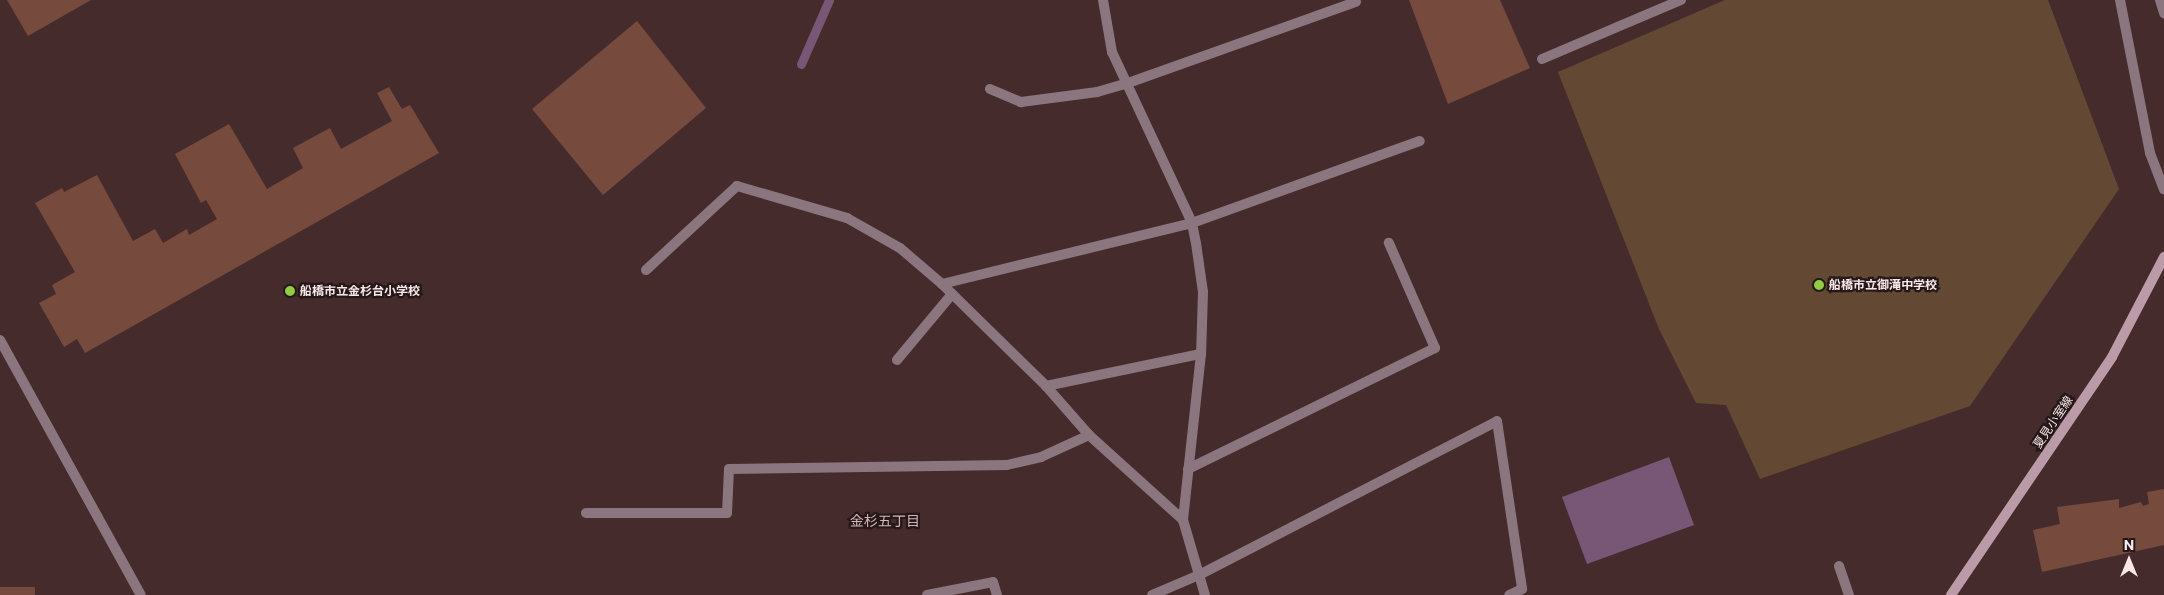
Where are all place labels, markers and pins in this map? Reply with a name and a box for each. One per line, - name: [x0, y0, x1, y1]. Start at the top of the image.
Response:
- place label: 船橋市立御滝中学校: [1829, 278, 1937, 292]
- marker: 船橋市立御滝中学校: [1813, 279, 1825, 291]
- place label: 船橋市立金杉台小学校: [300, 284, 420, 298]
- marker: 船橋市立金杉台小学校: [284, 285, 296, 297]

